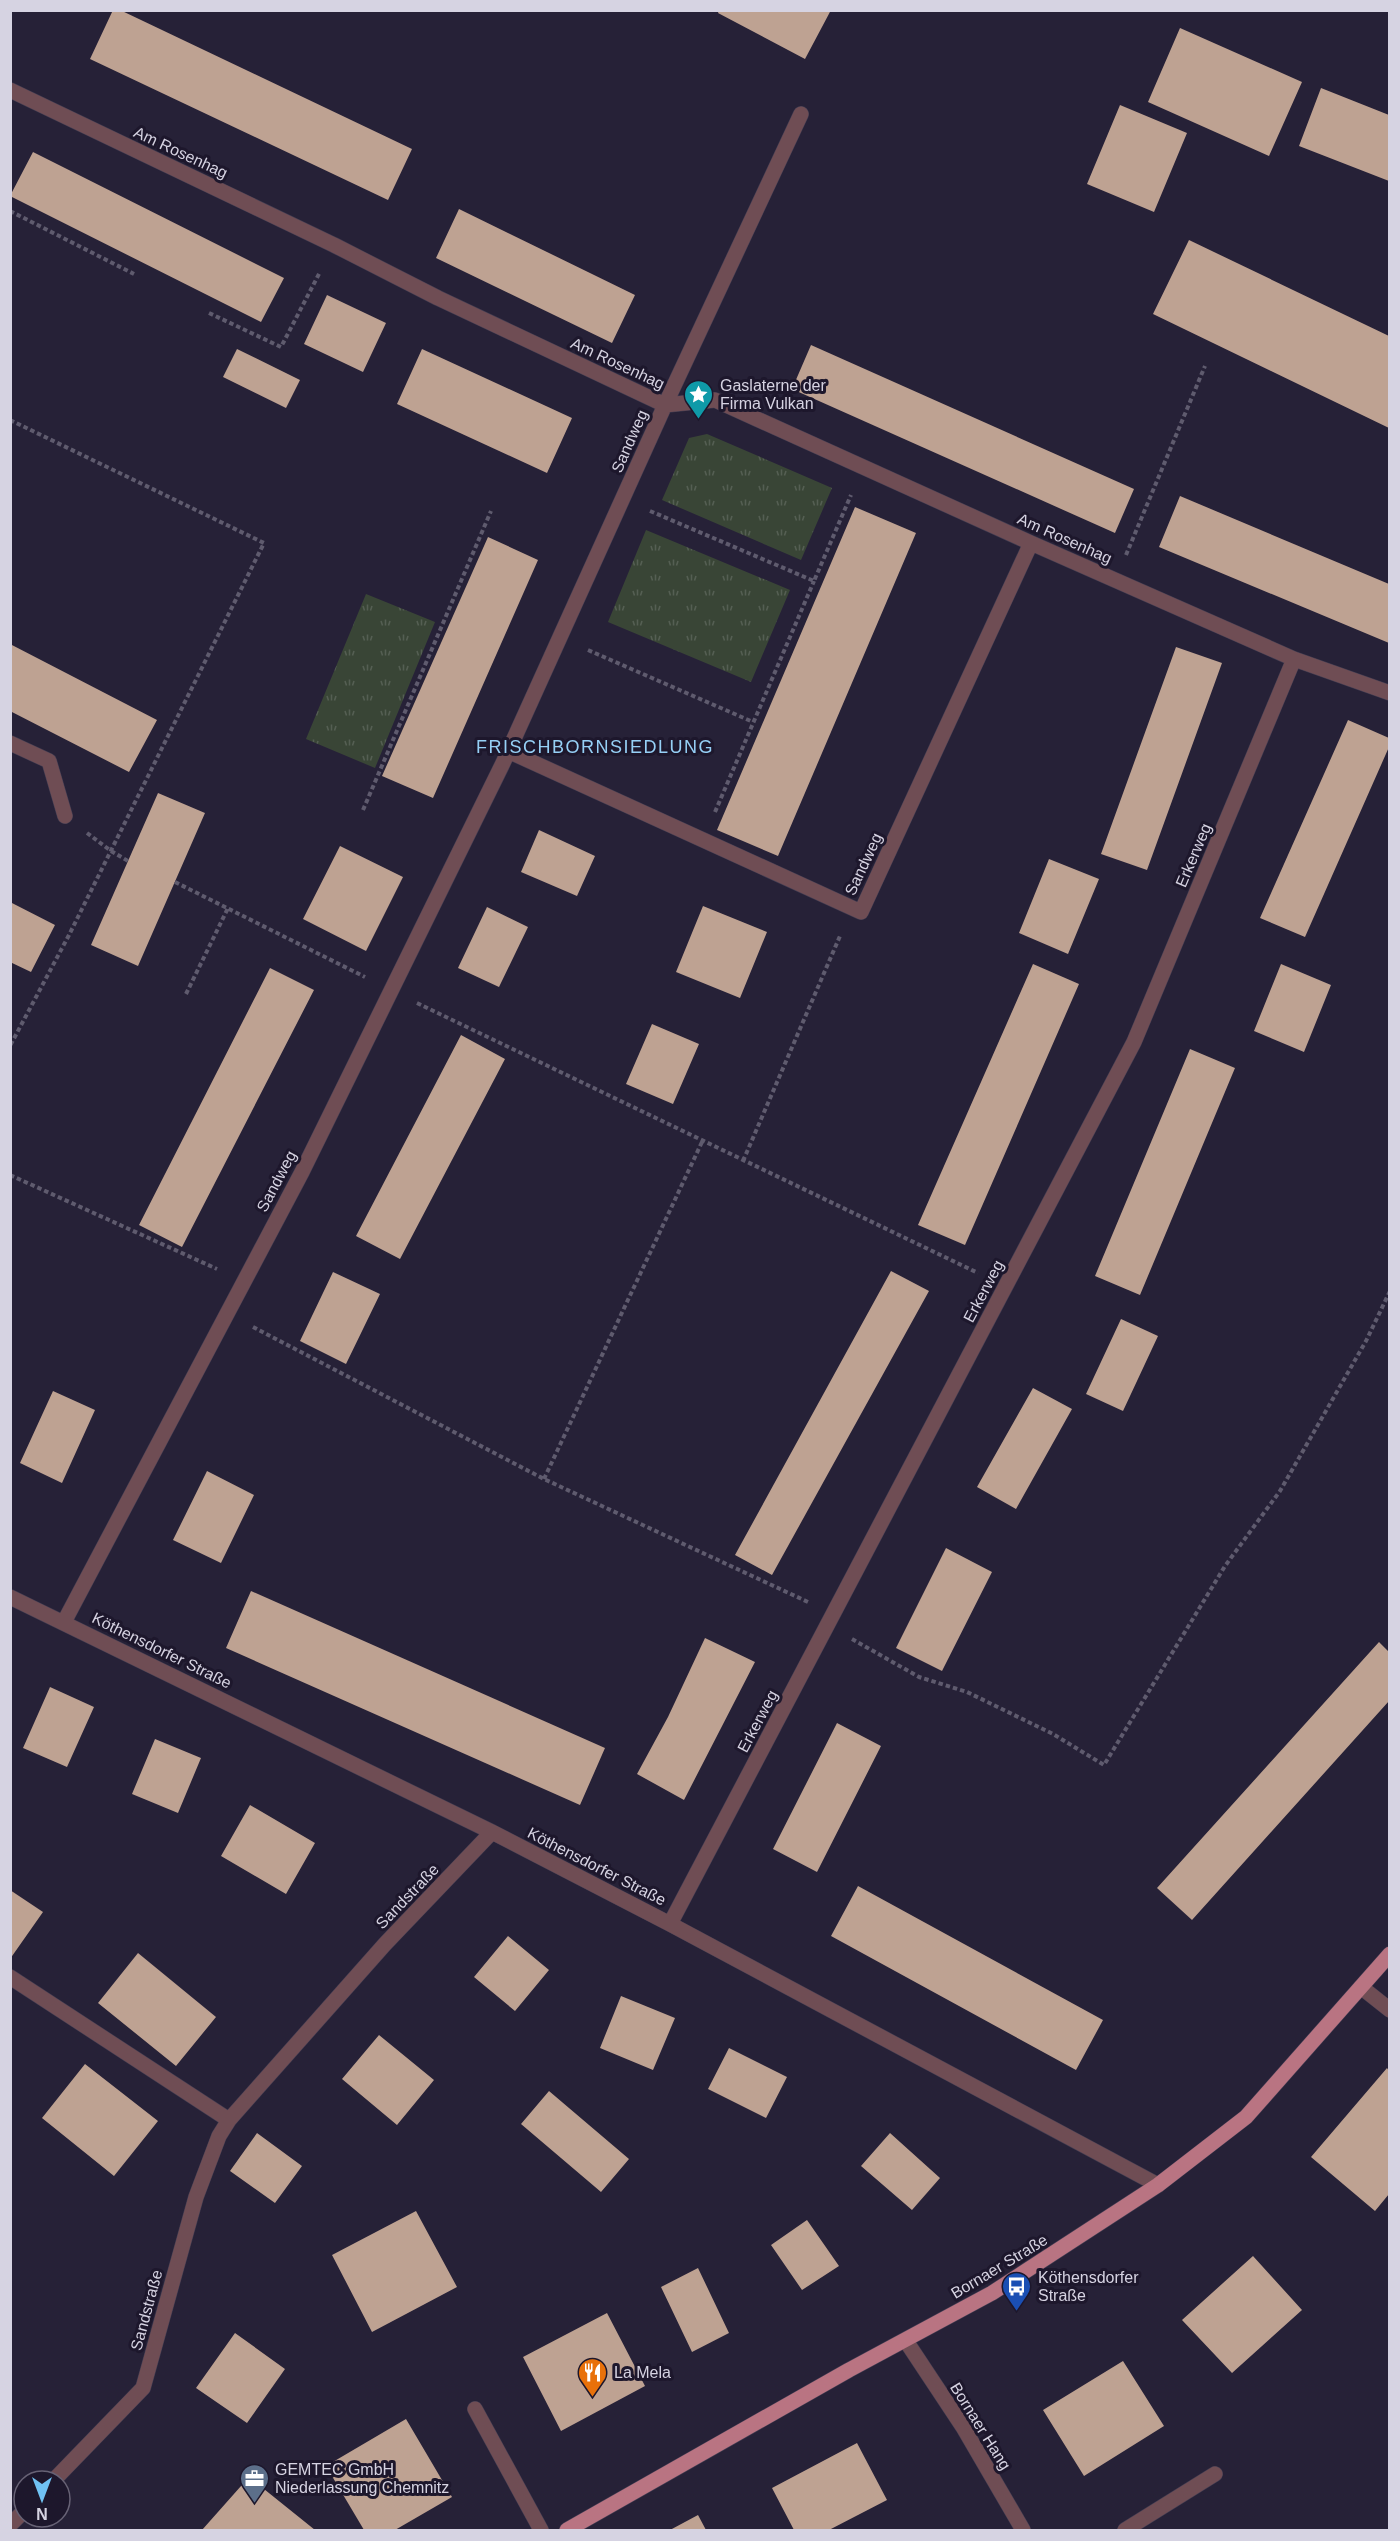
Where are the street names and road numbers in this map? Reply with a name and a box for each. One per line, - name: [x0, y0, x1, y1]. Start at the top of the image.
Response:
- street label: Am Rosenhag: [131, 123, 230, 182]
- street label: Am Rosenhag: [568, 334, 667, 393]
- street label: Sandweg: [608, 407, 651, 475]
- street label: Am Rosenhag: [1015, 510, 1115, 567]
- street label: Erkerweg: [1172, 821, 1214, 890]
- street label: Sandweg: [842, 830, 885, 898]
- street label: Sandweg: [253, 1148, 300, 1215]
- street label: Erkerweg: [960, 1257, 1007, 1325]
- street label: Köthensdorfer Straße: [89, 1609, 234, 1692]
- street label: Erkerweg: [734, 1687, 781, 1755]
- street label: Köthensdorfer Straße: [525, 1824, 669, 1909]
- street label: Sandstraße: [373, 1861, 442, 1932]
- street label: Bornaer Straße: [948, 2231, 1051, 2302]
- street label: Sandstraße: [128, 2268, 165, 2352]
- street label: Bornaer Hang: [947, 2380, 1014, 2473]

